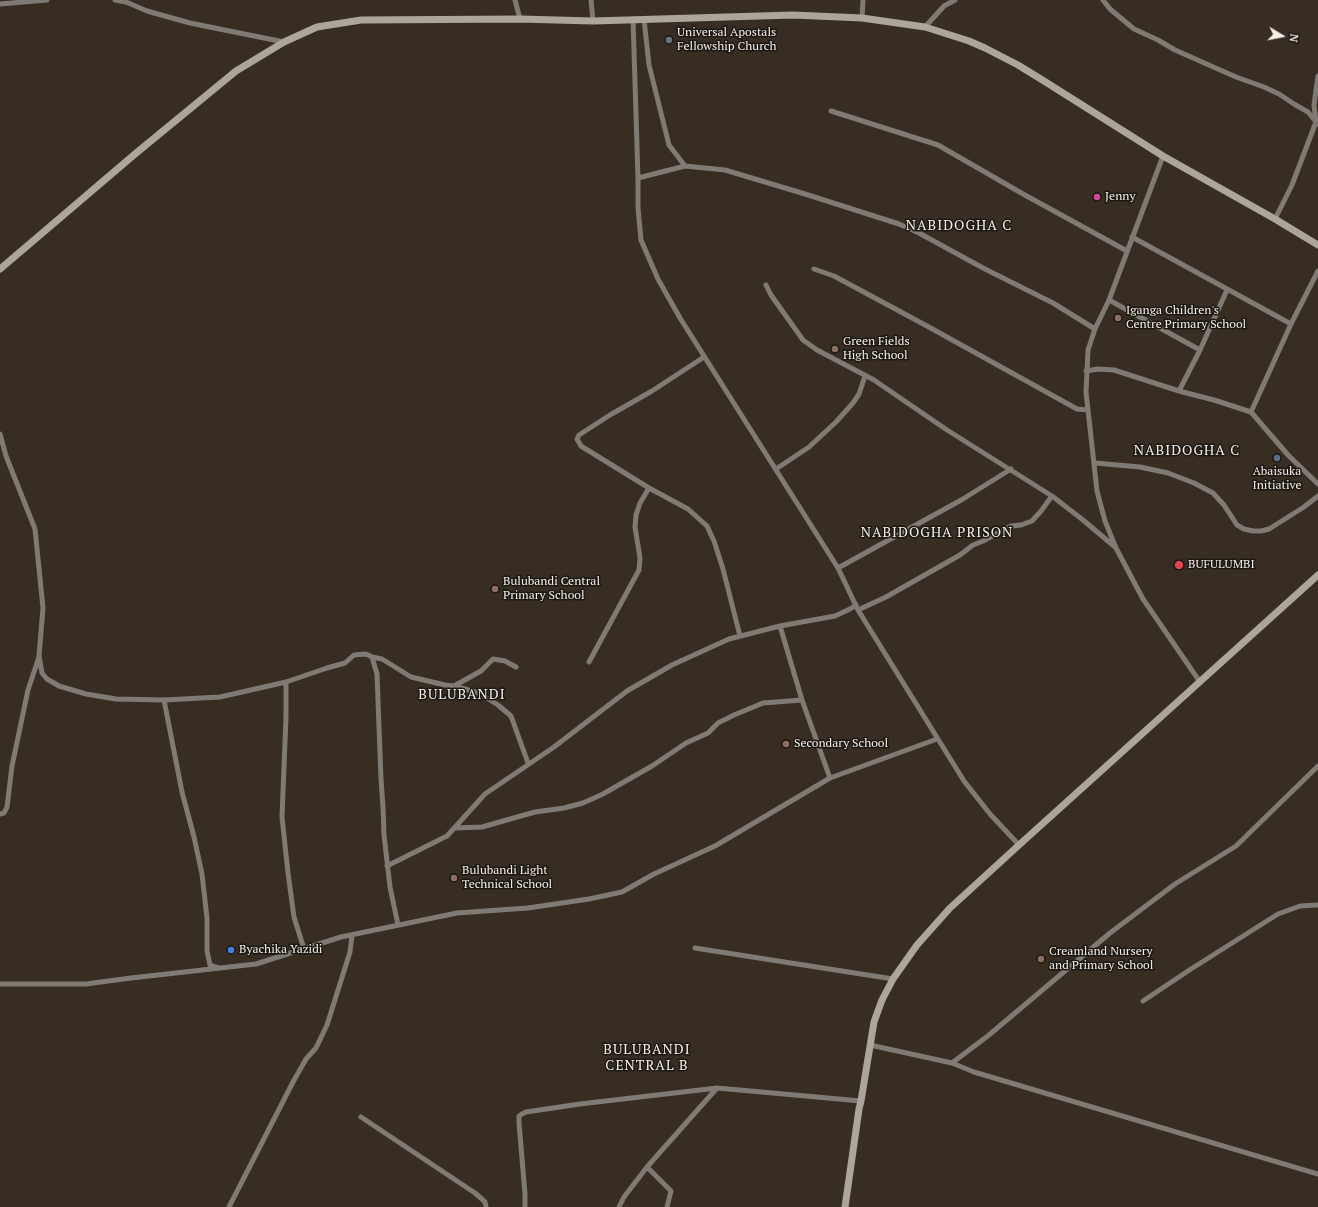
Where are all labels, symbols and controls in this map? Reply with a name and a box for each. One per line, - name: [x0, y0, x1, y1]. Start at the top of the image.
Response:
- north arrow: [1262, 16, 1302, 56]
- place label: Universal Apostals Fellowship Church: [677, 26, 776, 54]
- text: N: [1286, 33, 1301, 43]
- marker: Universal Apostals Fellowship Church: [664, 35, 674, 45]
- place label: Jenny: [1105, 190, 1135, 204]
- marker: Jenny: [1092, 192, 1102, 202]
- district label: NABIDOGHA C: [906, 218, 1012, 234]
- place label: Iganga Children's Centre Primary School: [1126, 304, 1246, 332]
- marker: Iganga Children's Centre Primary School: [1113, 313, 1123, 323]
- place label: Green Fields High School: [843, 335, 910, 363]
- marker: Green Fields High School: [830, 344, 840, 354]
- district label: NABIDOGHA C: [1134, 443, 1240, 459]
- marker: Abaisuka Initiative: [1272, 453, 1282, 463]
- place label: Abaisuka Initiative: [1252, 465, 1302, 493]
- district label: NABIDOGHA PRISON: [861, 525, 1013, 541]
- place label: BUFULUMBI: [1188, 558, 1255, 572]
- marker: BUFULUMBI: [1173, 559, 1185, 571]
- place label: Bulubandi Central Primary School: [503, 575, 600, 603]
- marker: Bulubandi Central Primary School: [490, 584, 500, 594]
- district label: BULUBANDI: [418, 687, 506, 703]
- place label: Secondary School: [794, 737, 888, 751]
- marker: Secondary School: [781, 739, 791, 749]
- place label: Bulubandi Light Technical School: [462, 864, 552, 892]
- marker: Bulubandi Light Technical School: [449, 873, 459, 883]
- place label: Byachika Yazidi: [239, 943, 322, 957]
- marker: Byachika Yazidi: [226, 945, 236, 955]
- place label: Creamland Nursery and Primary School: [1049, 945, 1153, 973]
- marker: Creamland Nursery and Primary School: [1036, 954, 1046, 964]
- district label: BULUBANDI CENTRAL B: [603, 1042, 691, 1074]

